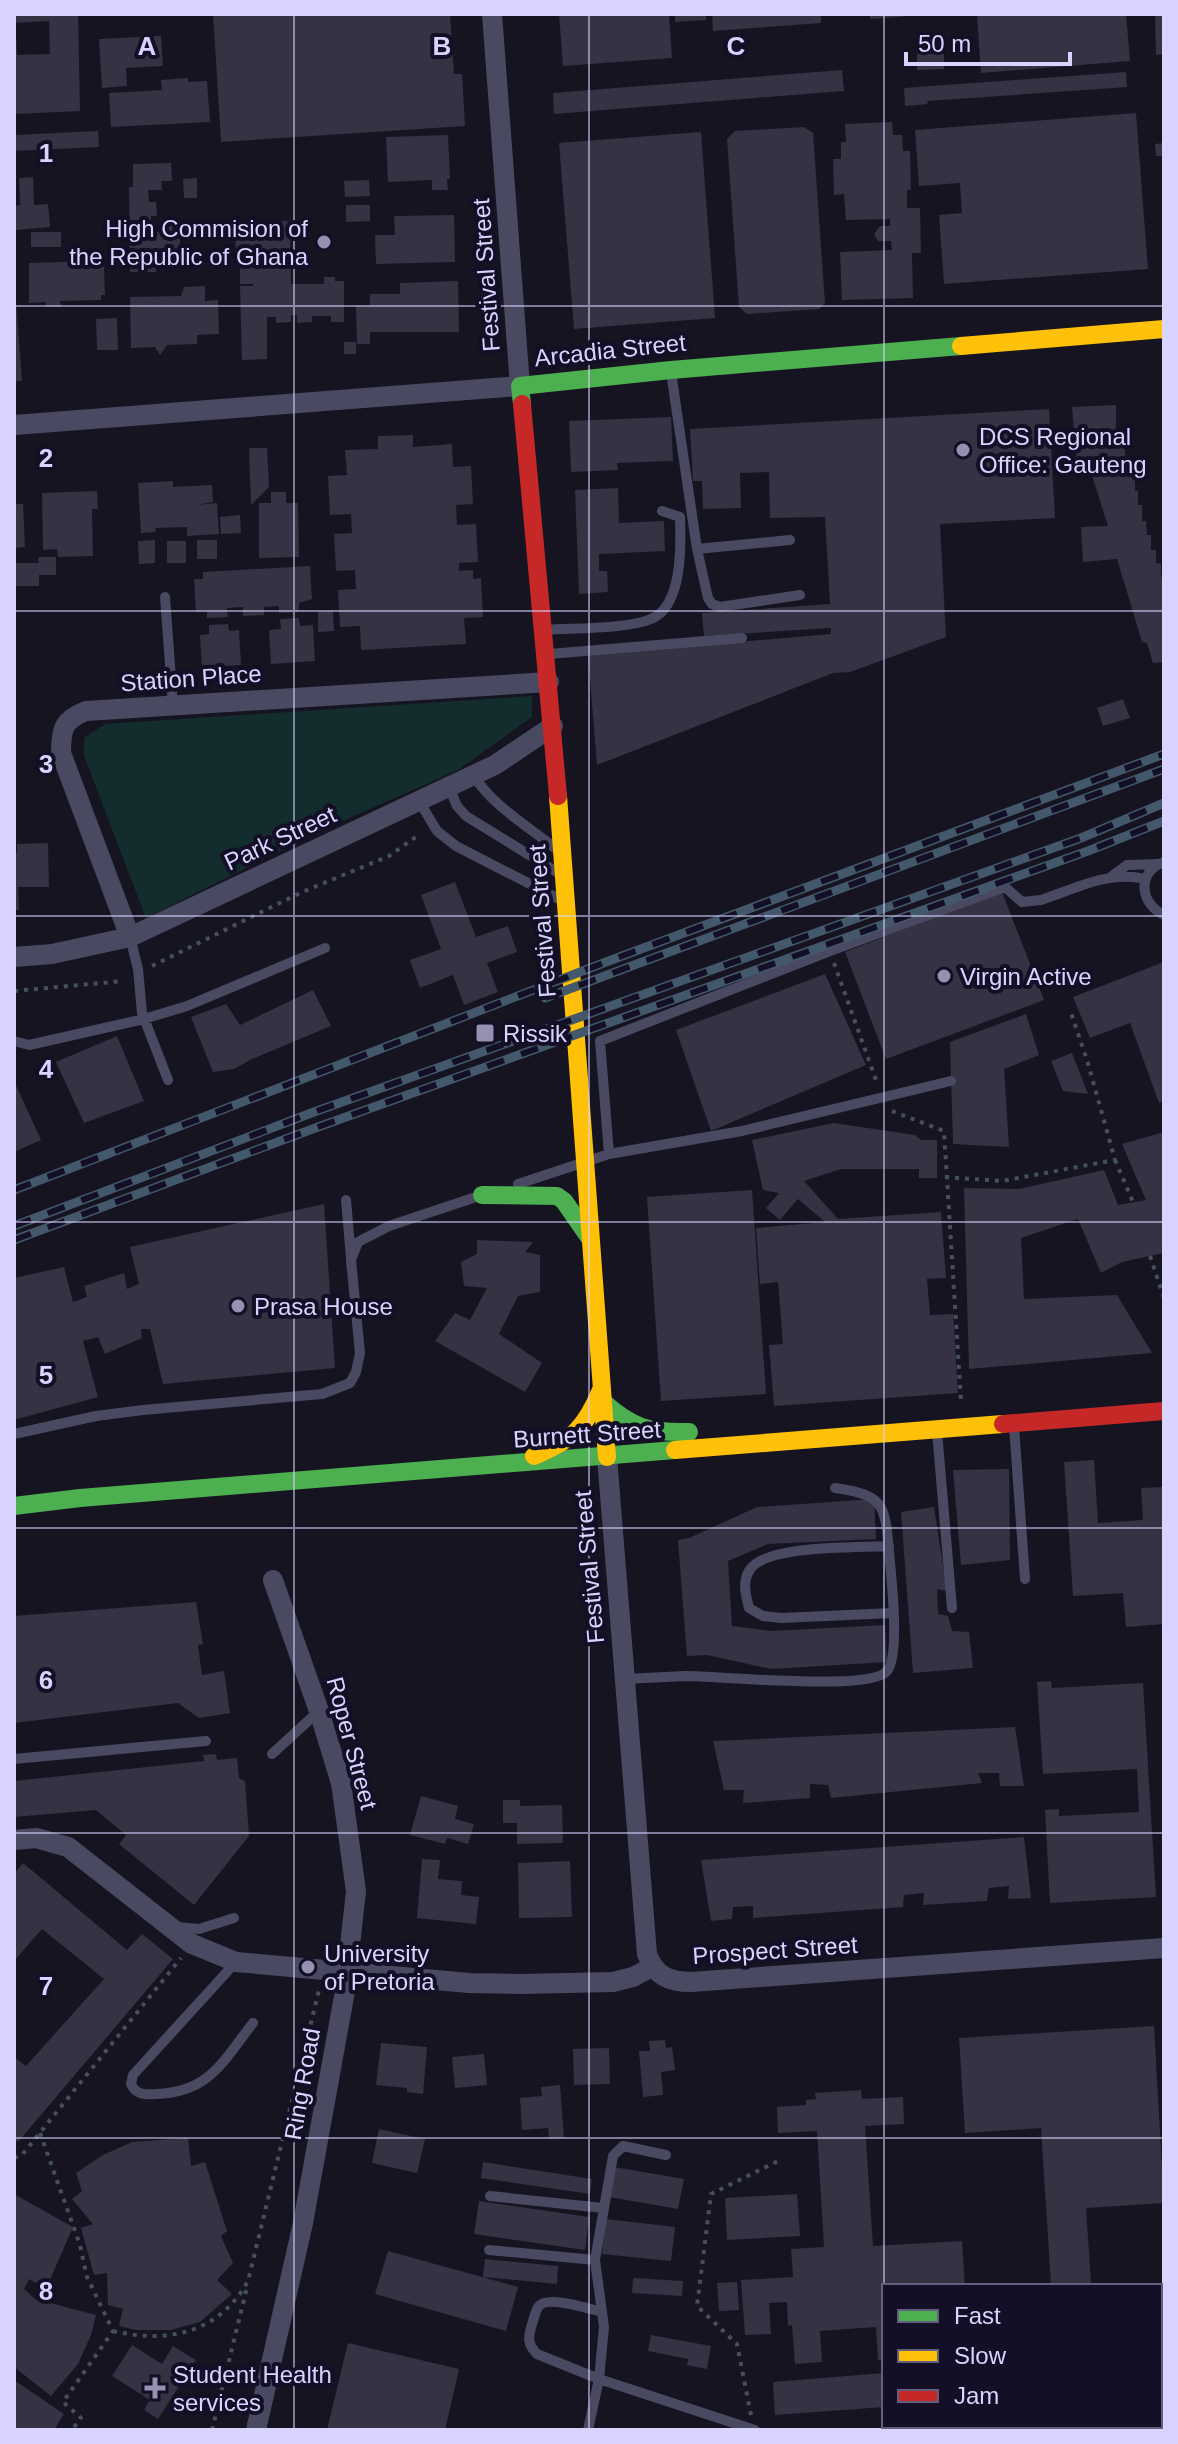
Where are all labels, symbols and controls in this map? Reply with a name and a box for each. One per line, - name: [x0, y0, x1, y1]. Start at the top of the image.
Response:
- scale bar: [906, 16, 1070, 66]
- text: 50 m: [918, 30, 971, 57]
- text: A: [138, 31, 157, 61]
- text: B: [433, 31, 451, 61]
- text: C: [727, 31, 746, 61]
- text: 1: [39, 138, 53, 168]
- street label: Festival Street: [467, 197, 505, 352]
- place label: High Commision of the Republic of Ghana: [69, 215, 309, 270]
- marker: High Commision of the Republic of Ghana: [315, 233, 333, 251]
- street label: Arcadia Street: [533, 329, 687, 371]
- place label: DCS Regional Office: Gauteng: [979, 423, 1147, 478]
- marker: DCS Regional Office: Gauteng: [954, 441, 972, 459]
- text: 2: [39, 443, 53, 473]
- street label: Station Place: [120, 660, 262, 696]
- text: 3: [39, 749, 53, 779]
- street label: Park Street: [220, 800, 340, 876]
- street label: Festival Street: [523, 843, 561, 998]
- place label: Virgin Active: [960, 963, 1092, 990]
- marker: Virgin Active: [935, 967, 953, 985]
- place label: Rissik: [503, 1020, 568, 1047]
- marker: Rissik: [474, 1022, 496, 1044]
- text: 4: [39, 1054, 54, 1084]
- place label: Prasa House: [254, 1293, 393, 1320]
- marker: Prasa House: [229, 1297, 247, 1315]
- text: 5: [39, 1360, 53, 1390]
- street label: Burnett Street: [512, 1415, 662, 1453]
- street label: Festival Street: [569, 1489, 609, 1645]
- text: 6: [39, 1665, 53, 1695]
- street label: Roper Street: [321, 1674, 383, 1813]
- street label: Prospect Street: [692, 1931, 859, 1969]
- place label: University of Pretoria: [324, 1940, 435, 1995]
- marker: University of Pretoria: [299, 1958, 317, 1976]
- text: 7: [39, 1971, 53, 2001]
- street label: Ring Road: [279, 2026, 325, 2142]
- text: 8: [39, 2276, 53, 2306]
- legend: [882, 2284, 1162, 2428]
- text: Fast: [954, 2302, 1001, 2329]
- text: Slow: [954, 2342, 1007, 2369]
- place label: Student Health services: [173, 2361, 332, 2416]
- marker: Student Health services: [144, 2377, 166, 2399]
- text: Jam: [954, 2382, 999, 2409]

